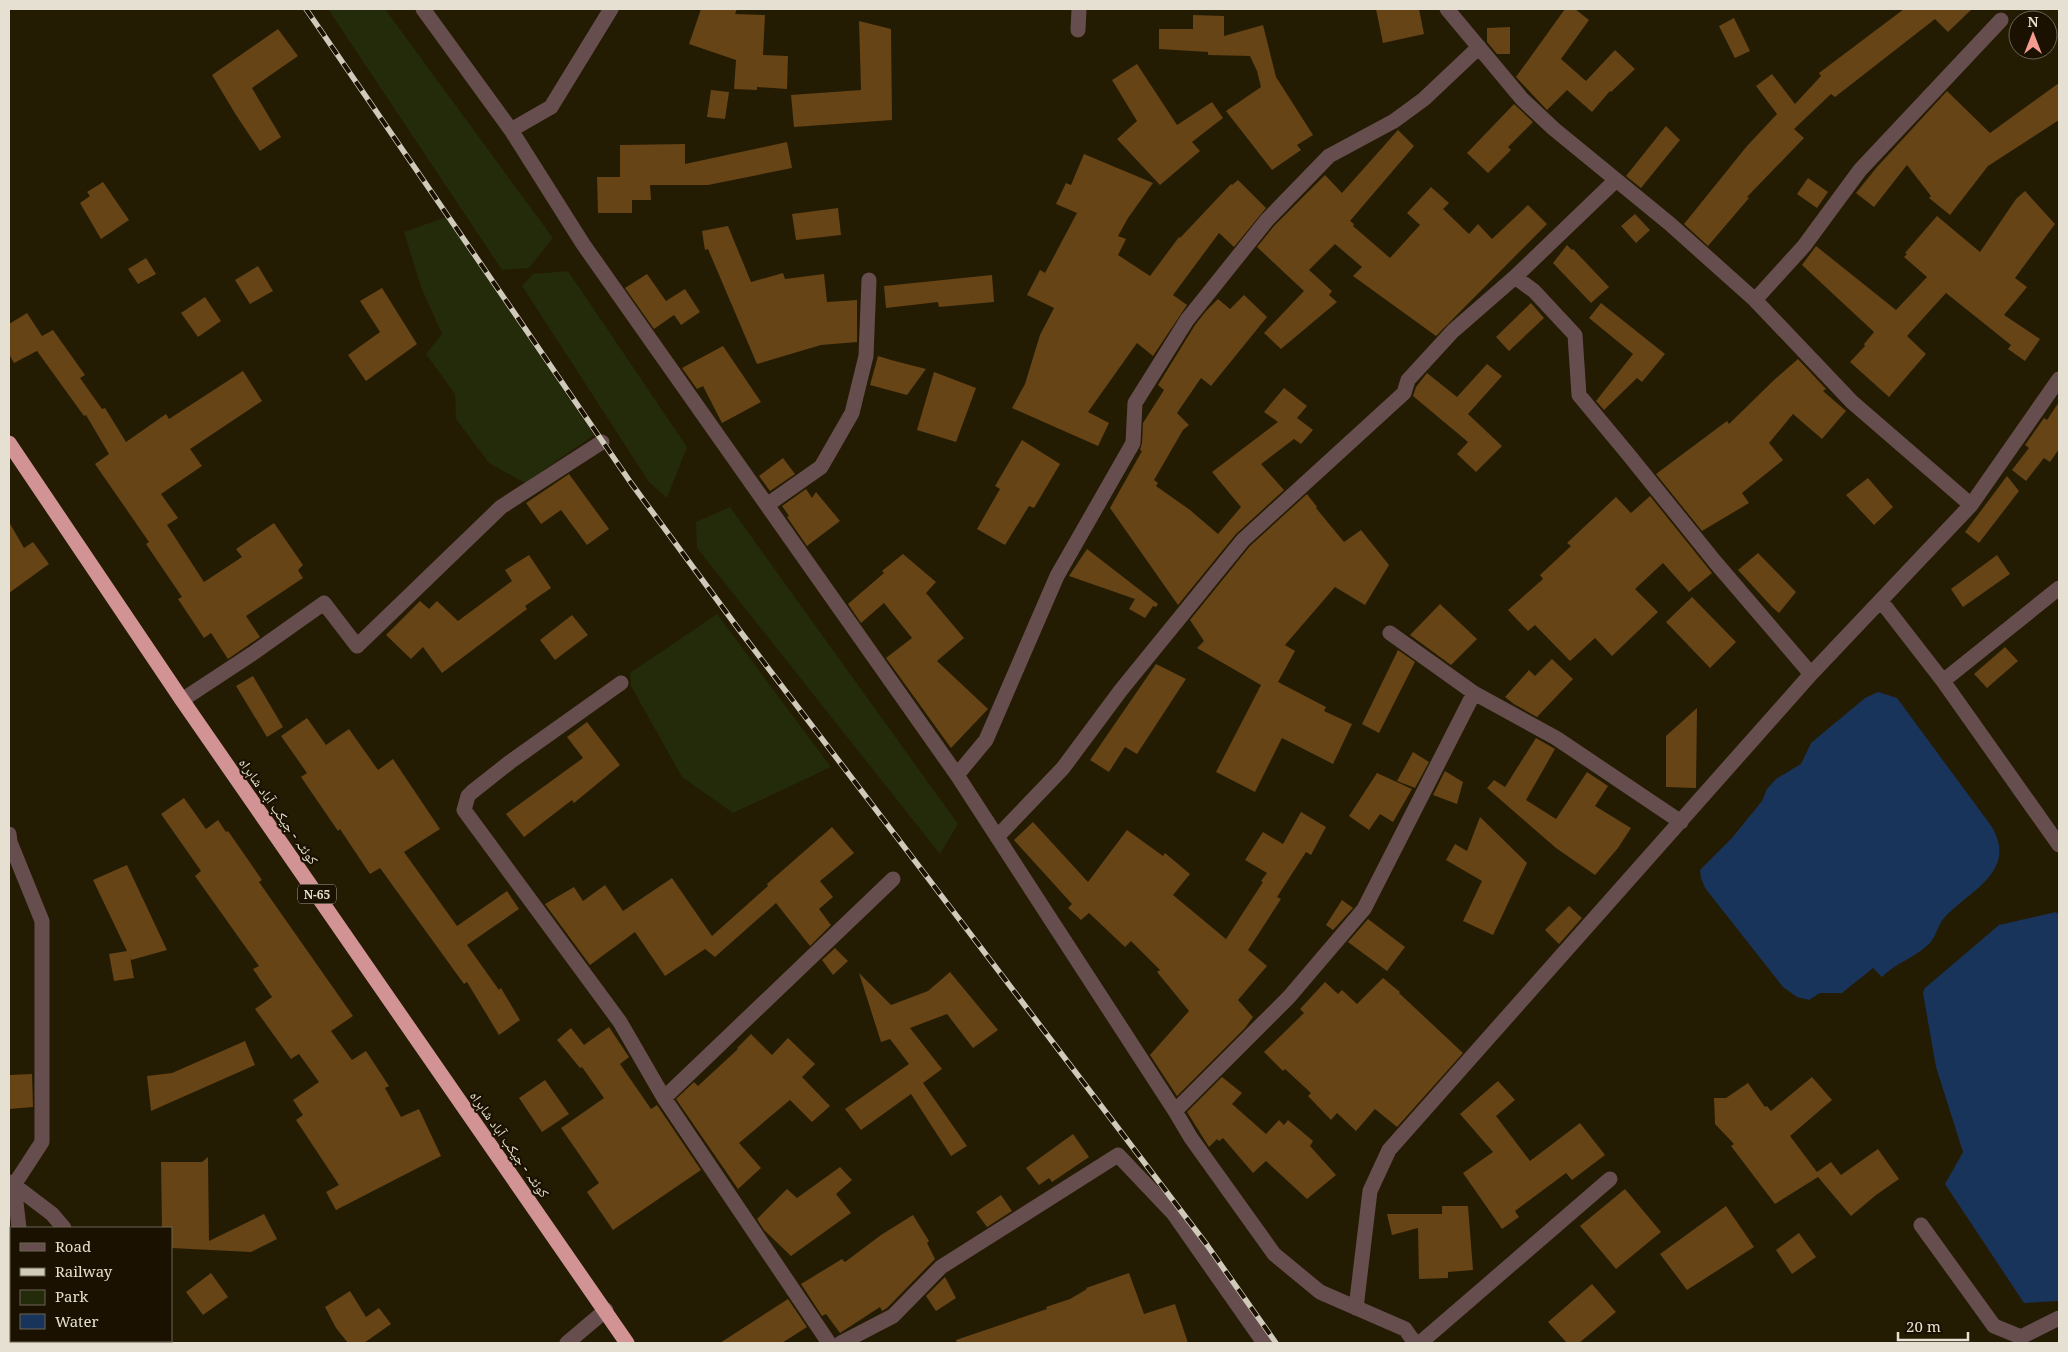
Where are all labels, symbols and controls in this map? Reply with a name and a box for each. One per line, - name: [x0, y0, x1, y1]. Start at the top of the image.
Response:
- north arrow: [2008, 10, 2058, 60]
- text: N: [2027, 12, 2039, 31]
- street label: کوئٹہ - جیکب آباد شاہراہ: [235, 754, 323, 868]
- road number: N-65: [298, 884, 336, 904]
- street label: کوئٹہ - جیکب آباد شاہراہ: [466, 1087, 554, 1201]
- legend: [10, 1227, 172, 1342]
- text: Road: [55, 1236, 91, 1256]
- text: Railway: [55, 1261, 113, 1281]
- text: Park: [55, 1286, 89, 1306]
- scale bar: [1898, 1310, 1968, 1342]
- text: Water: [55, 1311, 98, 1331]
- text: 20 m: [1906, 1316, 1941, 1336]

